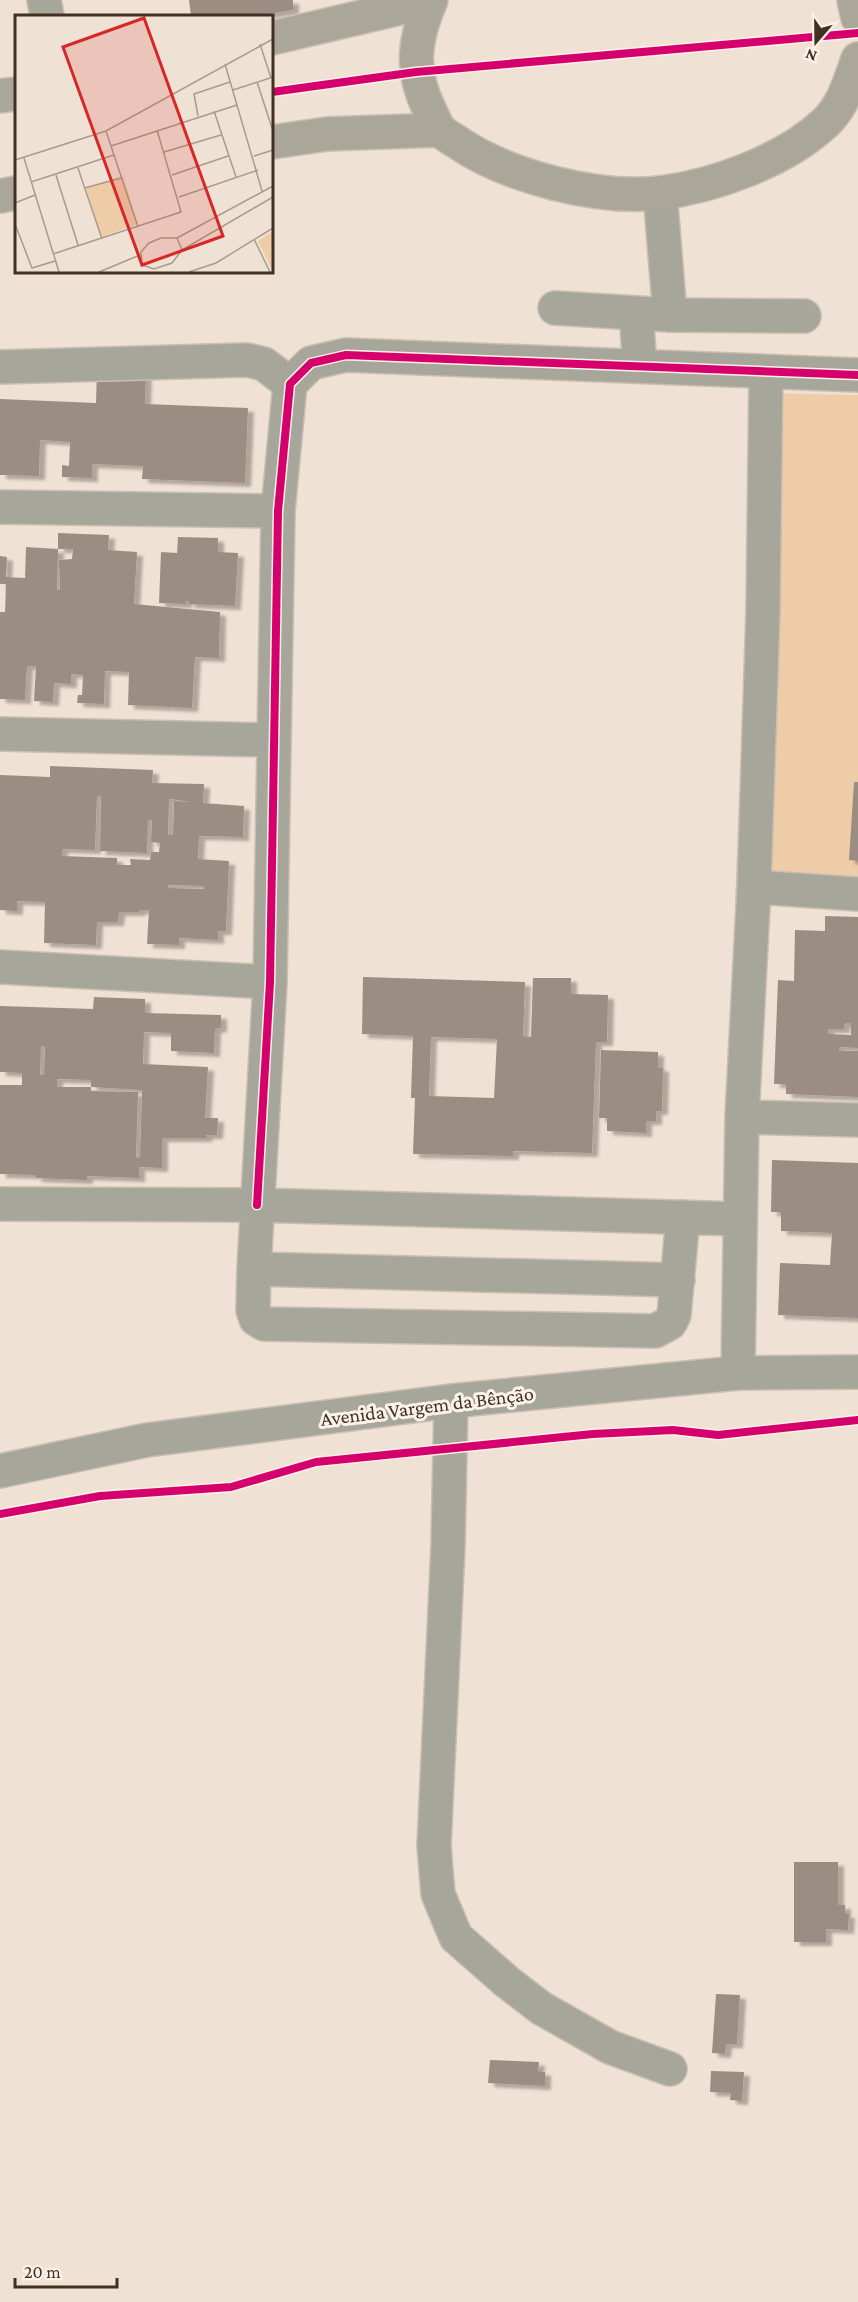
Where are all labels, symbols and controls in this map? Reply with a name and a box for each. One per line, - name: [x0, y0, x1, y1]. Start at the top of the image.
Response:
- north arrow: [786, 12, 846, 72]
- inset map: [15, 15, 273, 273]
- text: N: [803, 46, 819, 65]
- street label: Avenida Vargem da Bênção: [319, 1382, 535, 1431]
- scale bar: [15, 2251, 117, 2289]
- text: 20 m: [24, 2262, 61, 2282]

